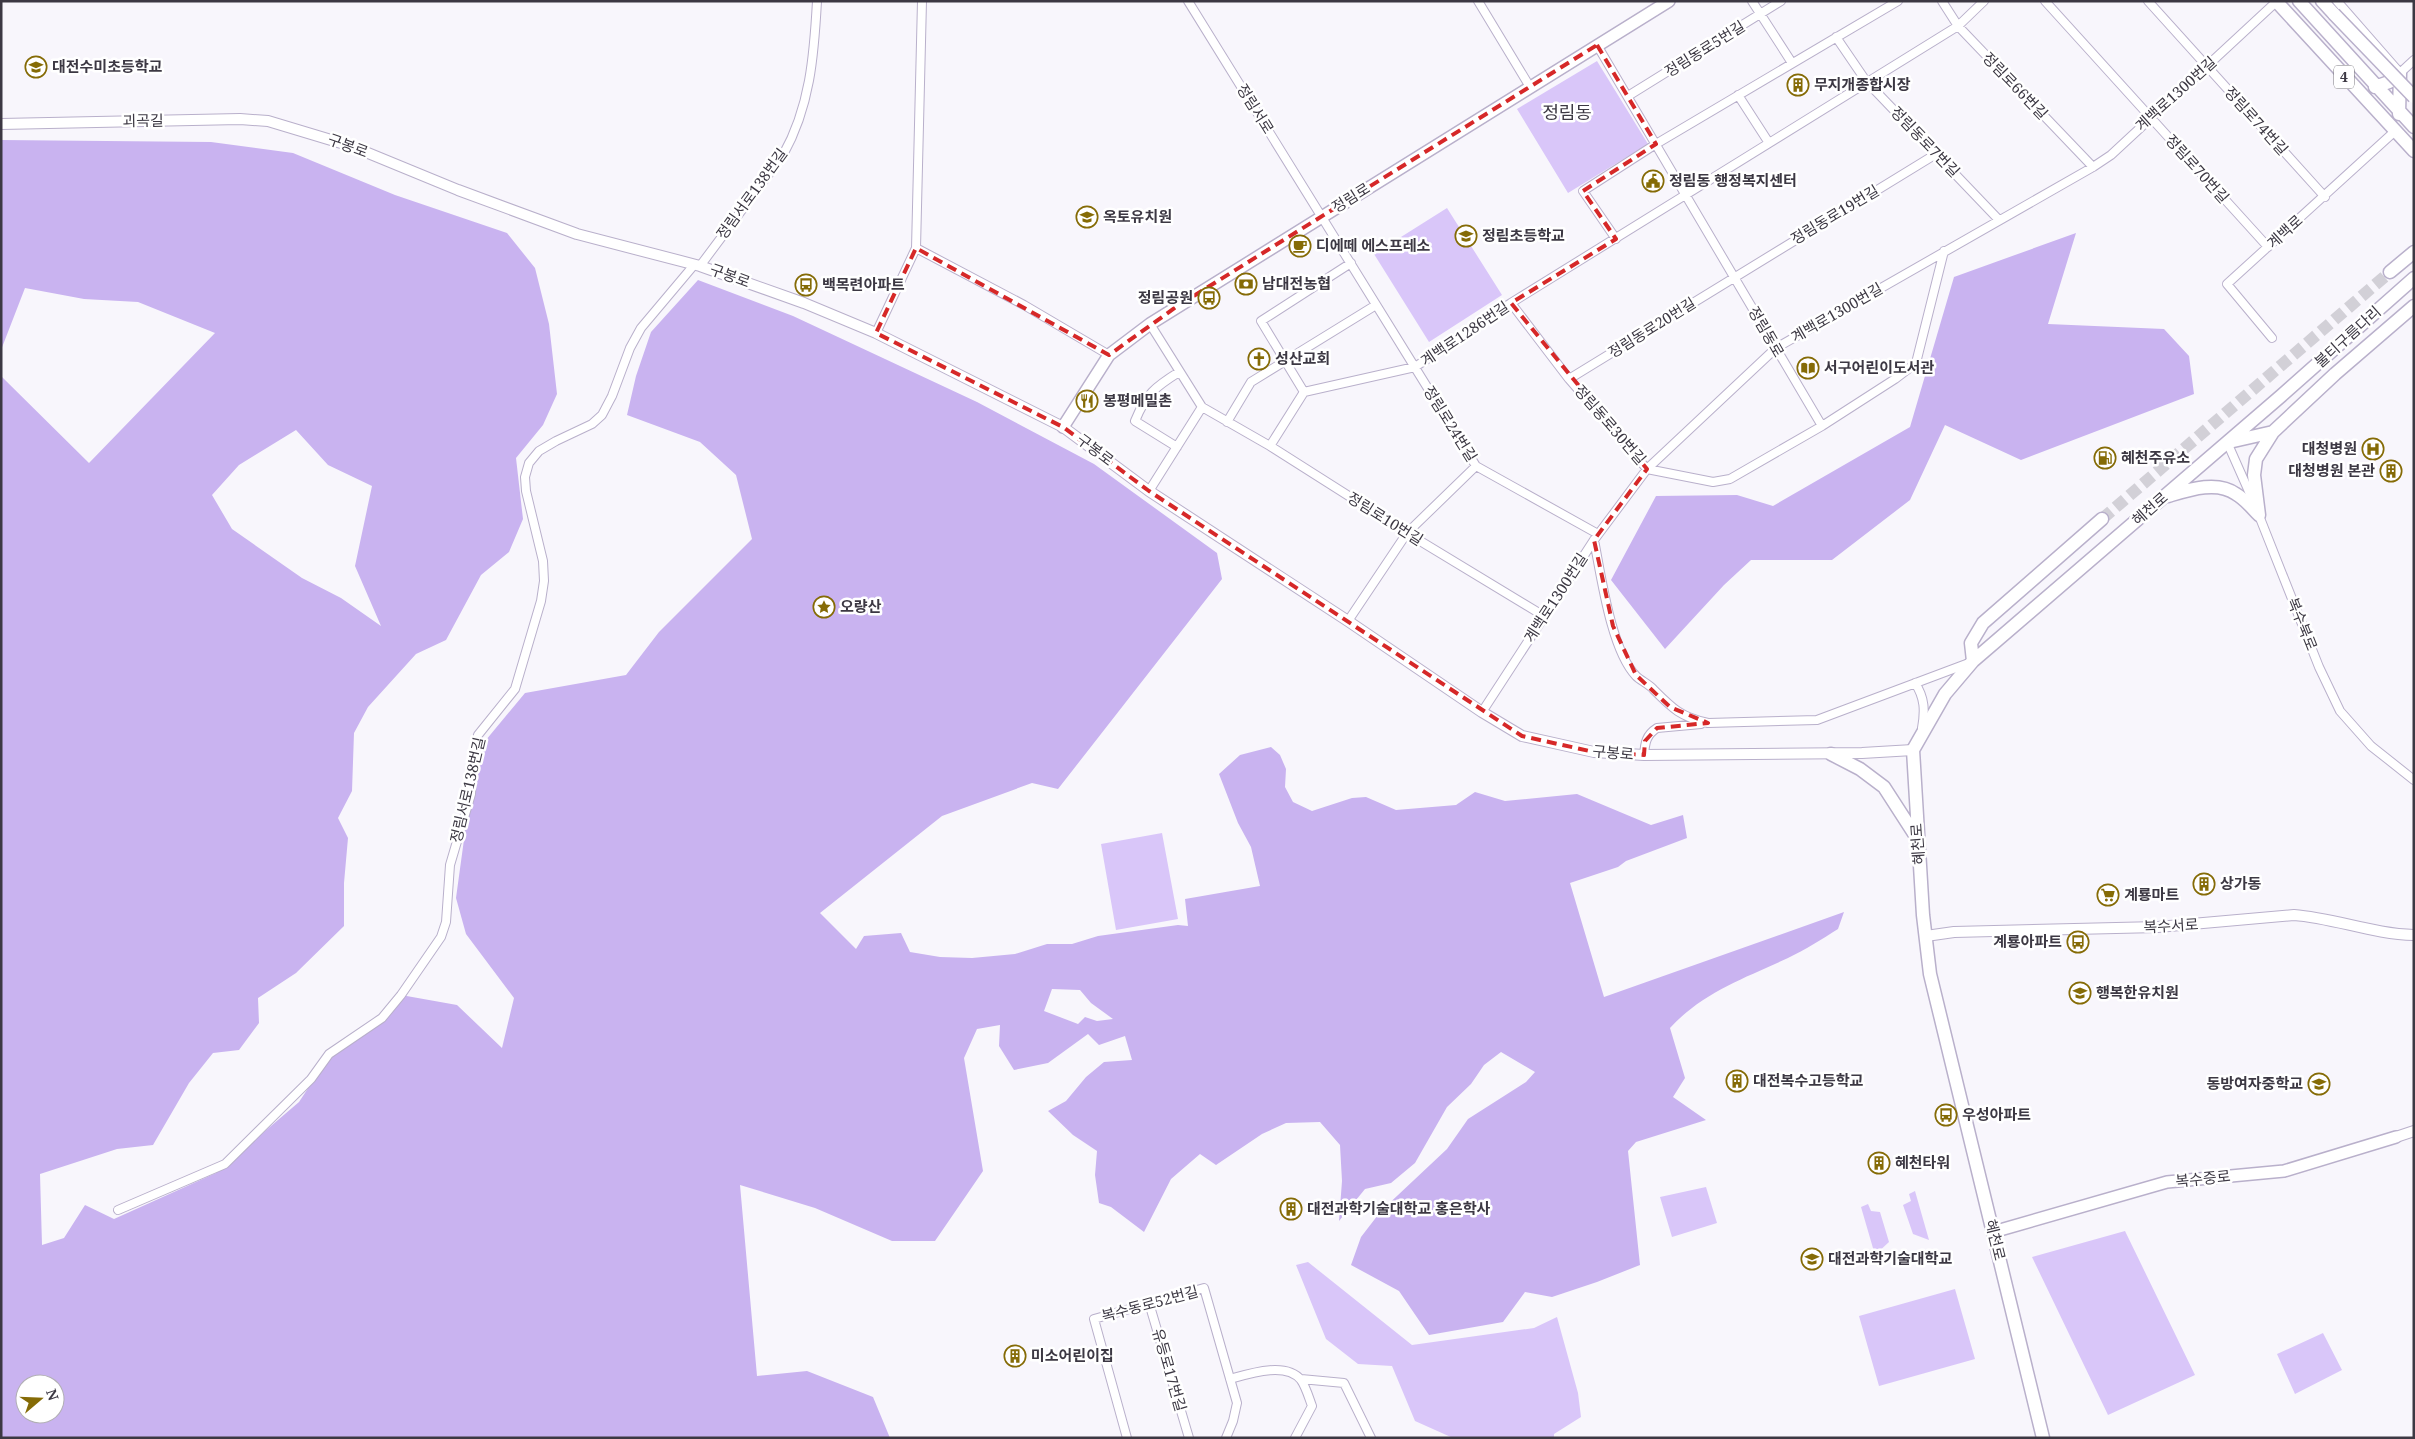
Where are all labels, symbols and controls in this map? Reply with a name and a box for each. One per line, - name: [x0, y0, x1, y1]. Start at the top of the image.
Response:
- street label: 정림동로5번길: [1661, 16, 1748, 81]
- street label: 정림로66번길: [1979, 48, 2053, 123]
- street label: 계백로1300번길: [2131, 52, 2220, 135]
- school or university icon: 대전수미초등학교: [24, 55, 48, 79]
- place label: 대전수미초등학교: [52, 56, 163, 76]
- road number: 4: [2334, 66, 2354, 88]
- building icon: 무지개종합시장: [1786, 73, 1810, 97]
- place label: 무지개종합시장: [1814, 74, 1911, 94]
- street label: 정림서로: [1233, 80, 1279, 137]
- street label: 정림로74번길: [2221, 82, 2293, 159]
- district label: 정림동: [1542, 100, 1592, 124]
- street label: 정림동로7번길: [1887, 102, 1965, 181]
- street label: 괴곡길: [122, 110, 164, 130]
- street label: 구봉로: [325, 129, 371, 162]
- street label: 정림로70번길: [2162, 130, 2234, 207]
- street label: 정림서로138번길: [711, 144, 791, 243]
- public building icon: 정림동 행정복지센터: [1641, 169, 1665, 193]
- place label: 정림동 행정복지센터: [1669, 170, 1797, 190]
- street label: 정림로: [1328, 178, 1373, 217]
- street label: 정림동로19번길: [1787, 180, 1882, 248]
- school or university icon: 옥토유치원: [1075, 205, 1099, 229]
- place label: 옥토유치원: [1103, 206, 1172, 226]
- street label: 계백로: [2262, 210, 2306, 253]
- school or university icon: 정림초등학교: [1454, 224, 1478, 248]
- place label: 정림초등학교: [1482, 225, 1565, 245]
- cafe icon: 디에떼 에스프레소: [1288, 234, 1312, 258]
- place label: 디에떼 에스프레소: [1316, 235, 1431, 255]
- street label: 구봉로: [707, 259, 753, 292]
- bank icon: 남대전농협: [1234, 272, 1258, 296]
- bus stop icon: 백목련아파트: [794, 273, 818, 297]
- place label: 남대전농협: [1262, 273, 1331, 293]
- place label: 백목련아파트: [822, 274, 905, 294]
- street label: 계백로1300번길: [1787, 278, 1886, 346]
- bus stop icon: 정림공원: [1197, 286, 1221, 310]
- place label: 정림공원: [1138, 287, 1193, 307]
- street label: 정림동로20번길: [1604, 292, 1699, 362]
- street label: 계백로1286번길: [1416, 296, 1513, 370]
- street label: 불티구름다리: [2310, 301, 2385, 371]
- street label: 정림동로: [1744, 303, 1789, 360]
- church icon: 성산교회: [1247, 347, 1271, 371]
- place label: 성산교회: [1275, 348, 1330, 368]
- library icon: 서구어린이도서관: [1796, 356, 1820, 380]
- place label: 서구어린이도서관: [1824, 357, 1935, 377]
- street label: 정림동로30번길: [1571, 380, 1651, 468]
- street label: 정림로24번길: [1420, 382, 1482, 465]
- restaurant icon: 봉평메밀촌: [1075, 389, 1099, 413]
- place label: 봉평메밀촌: [1103, 390, 1172, 410]
- street label: 구봉로: [1073, 429, 1118, 470]
- hospital icon: 대청병원: [2361, 437, 2385, 461]
- place label: 대청병원: [2302, 438, 2357, 458]
- fuel station icon: 혜천주유소: [2093, 446, 2117, 470]
- place label: 혜천주유소: [2121, 447, 2190, 467]
- building icon: 대청병원 본관: [2379, 459, 2403, 483]
- place label: 대청병원 본관: [2288, 460, 2375, 480]
- street label: 정림로10번길: [1344, 487, 1427, 549]
- street label: 혜천로: [2127, 487, 2172, 529]
- street label: 계백로1300번길: [1519, 549, 1591, 646]
- street label: 복수북로: [2283, 594, 2323, 653]
- place icon: 오량산: [812, 595, 836, 619]
- place label: 오량산: [840, 596, 882, 616]
- street label: 정림서로138번길: [445, 735, 489, 845]
- street label: 구봉로: [1592, 740, 1635, 764]
- street label: 혜천로: [1906, 823, 1928, 865]
- building icon: 상가동: [2192, 872, 2216, 896]
- place label: 상가동: [2220, 873, 2262, 893]
- supermarket icon: 계룡마트: [2096, 883, 2120, 907]
- place label: 계룡마트: [2124, 884, 2179, 904]
- street label: 복수서로: [2143, 914, 2199, 936]
- bus stop icon: 계룡아파트: [2066, 930, 2090, 954]
- place label: 계룡아파트: [1993, 931, 2062, 951]
- school or university icon: 행복한유치원: [2068, 981, 2092, 1005]
- place label: 행복한유치원: [2096, 982, 2179, 1002]
- building icon: 대전복수고등학교: [1725, 1069, 1749, 1093]
- place label: 대전복수고등학교: [1753, 1070, 1864, 1090]
- school or university icon: 동방여자중학교: [2307, 1072, 2331, 1096]
- place label: 동방여자중학교: [2206, 1073, 2303, 1093]
- bus stop icon: 우성아파트: [1934, 1103, 1958, 1127]
- place label: 우성아파트: [1962, 1104, 2031, 1124]
- building icon: 혜천타워: [1867, 1151, 1891, 1175]
- place label: 혜천타워: [1895, 1152, 1950, 1172]
- street label: 복수중로: [2174, 1165, 2231, 1191]
- building icon: 대전과학기술대학교 홍은학사: [1279, 1197, 1303, 1221]
- place label: 대전과학기술대학교 홍은학사: [1307, 1198, 1491, 1218]
- street label: 혜천로: [1981, 1217, 2011, 1262]
- school or university icon: 대전과학기술대학교: [1800, 1247, 1824, 1271]
- place label: 대전과학기술대학교: [1828, 1248, 1952, 1268]
- street label: 복수동로52번길: [1099, 1280, 1200, 1326]
- street label: 유등로17번길: [1149, 1326, 1191, 1414]
- building icon: 미소어린이집: [1003, 1344, 1027, 1368]
- place label: 미소어린이집: [1031, 1345, 1114, 1365]
- north arrow: [15, 1374, 65, 1424]
- text: N: [42, 1386, 64, 1403]

